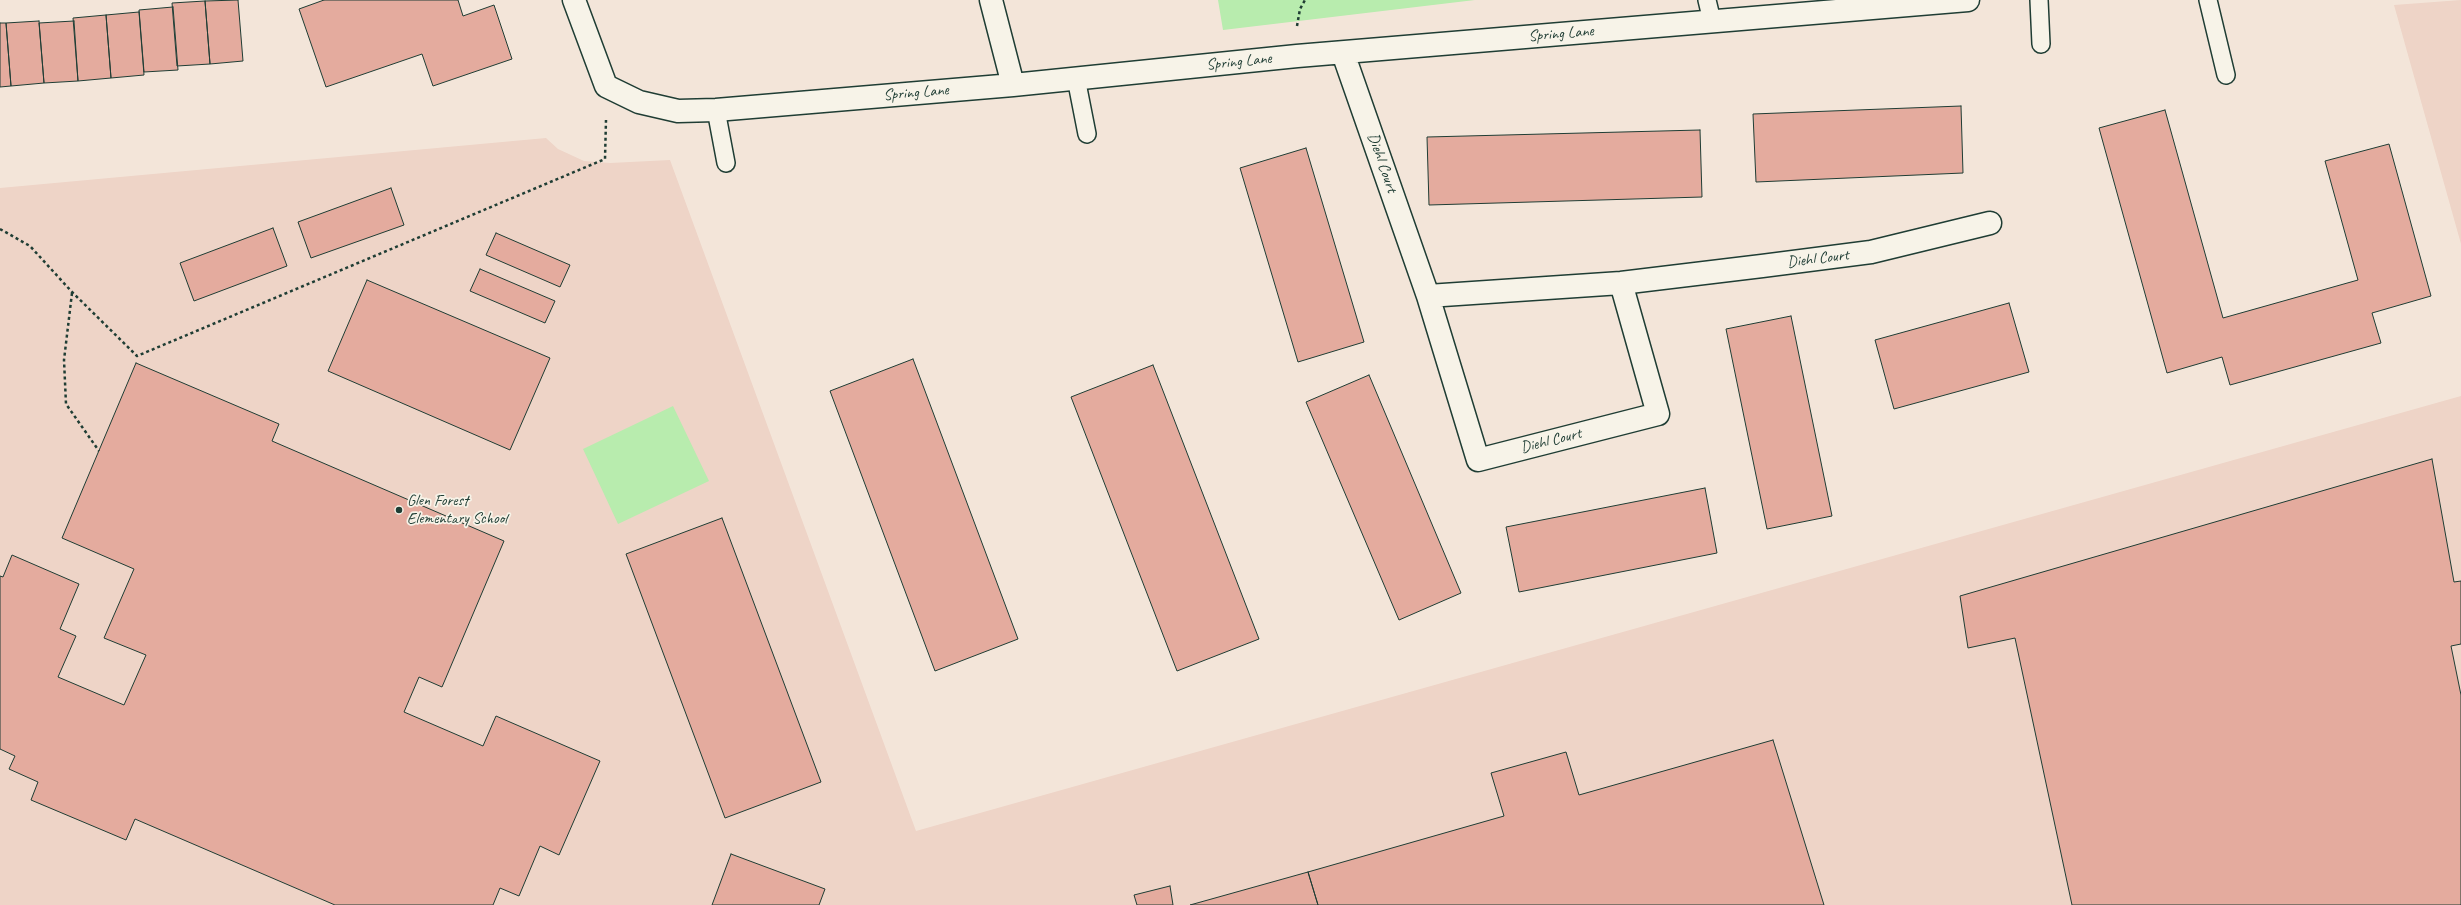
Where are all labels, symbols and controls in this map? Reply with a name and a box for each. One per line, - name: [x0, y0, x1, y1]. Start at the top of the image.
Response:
- street label: Spring Lane: [1528, 22, 1594, 46]
- street label: Spring Lane: [1205, 49, 1273, 75]
- street label: Spring Lane: [883, 81, 949, 105]
- street label: Diehl Court: [1363, 131, 1401, 195]
- street label: Diehl Court: [1786, 246, 1850, 272]
- street label: Diehl Court: [1519, 424, 1583, 458]
- place label: Glen Forest Elementary School: [407, 491, 507, 529]
- marker: Glen Forest Elementary School: [394, 505, 404, 515]

